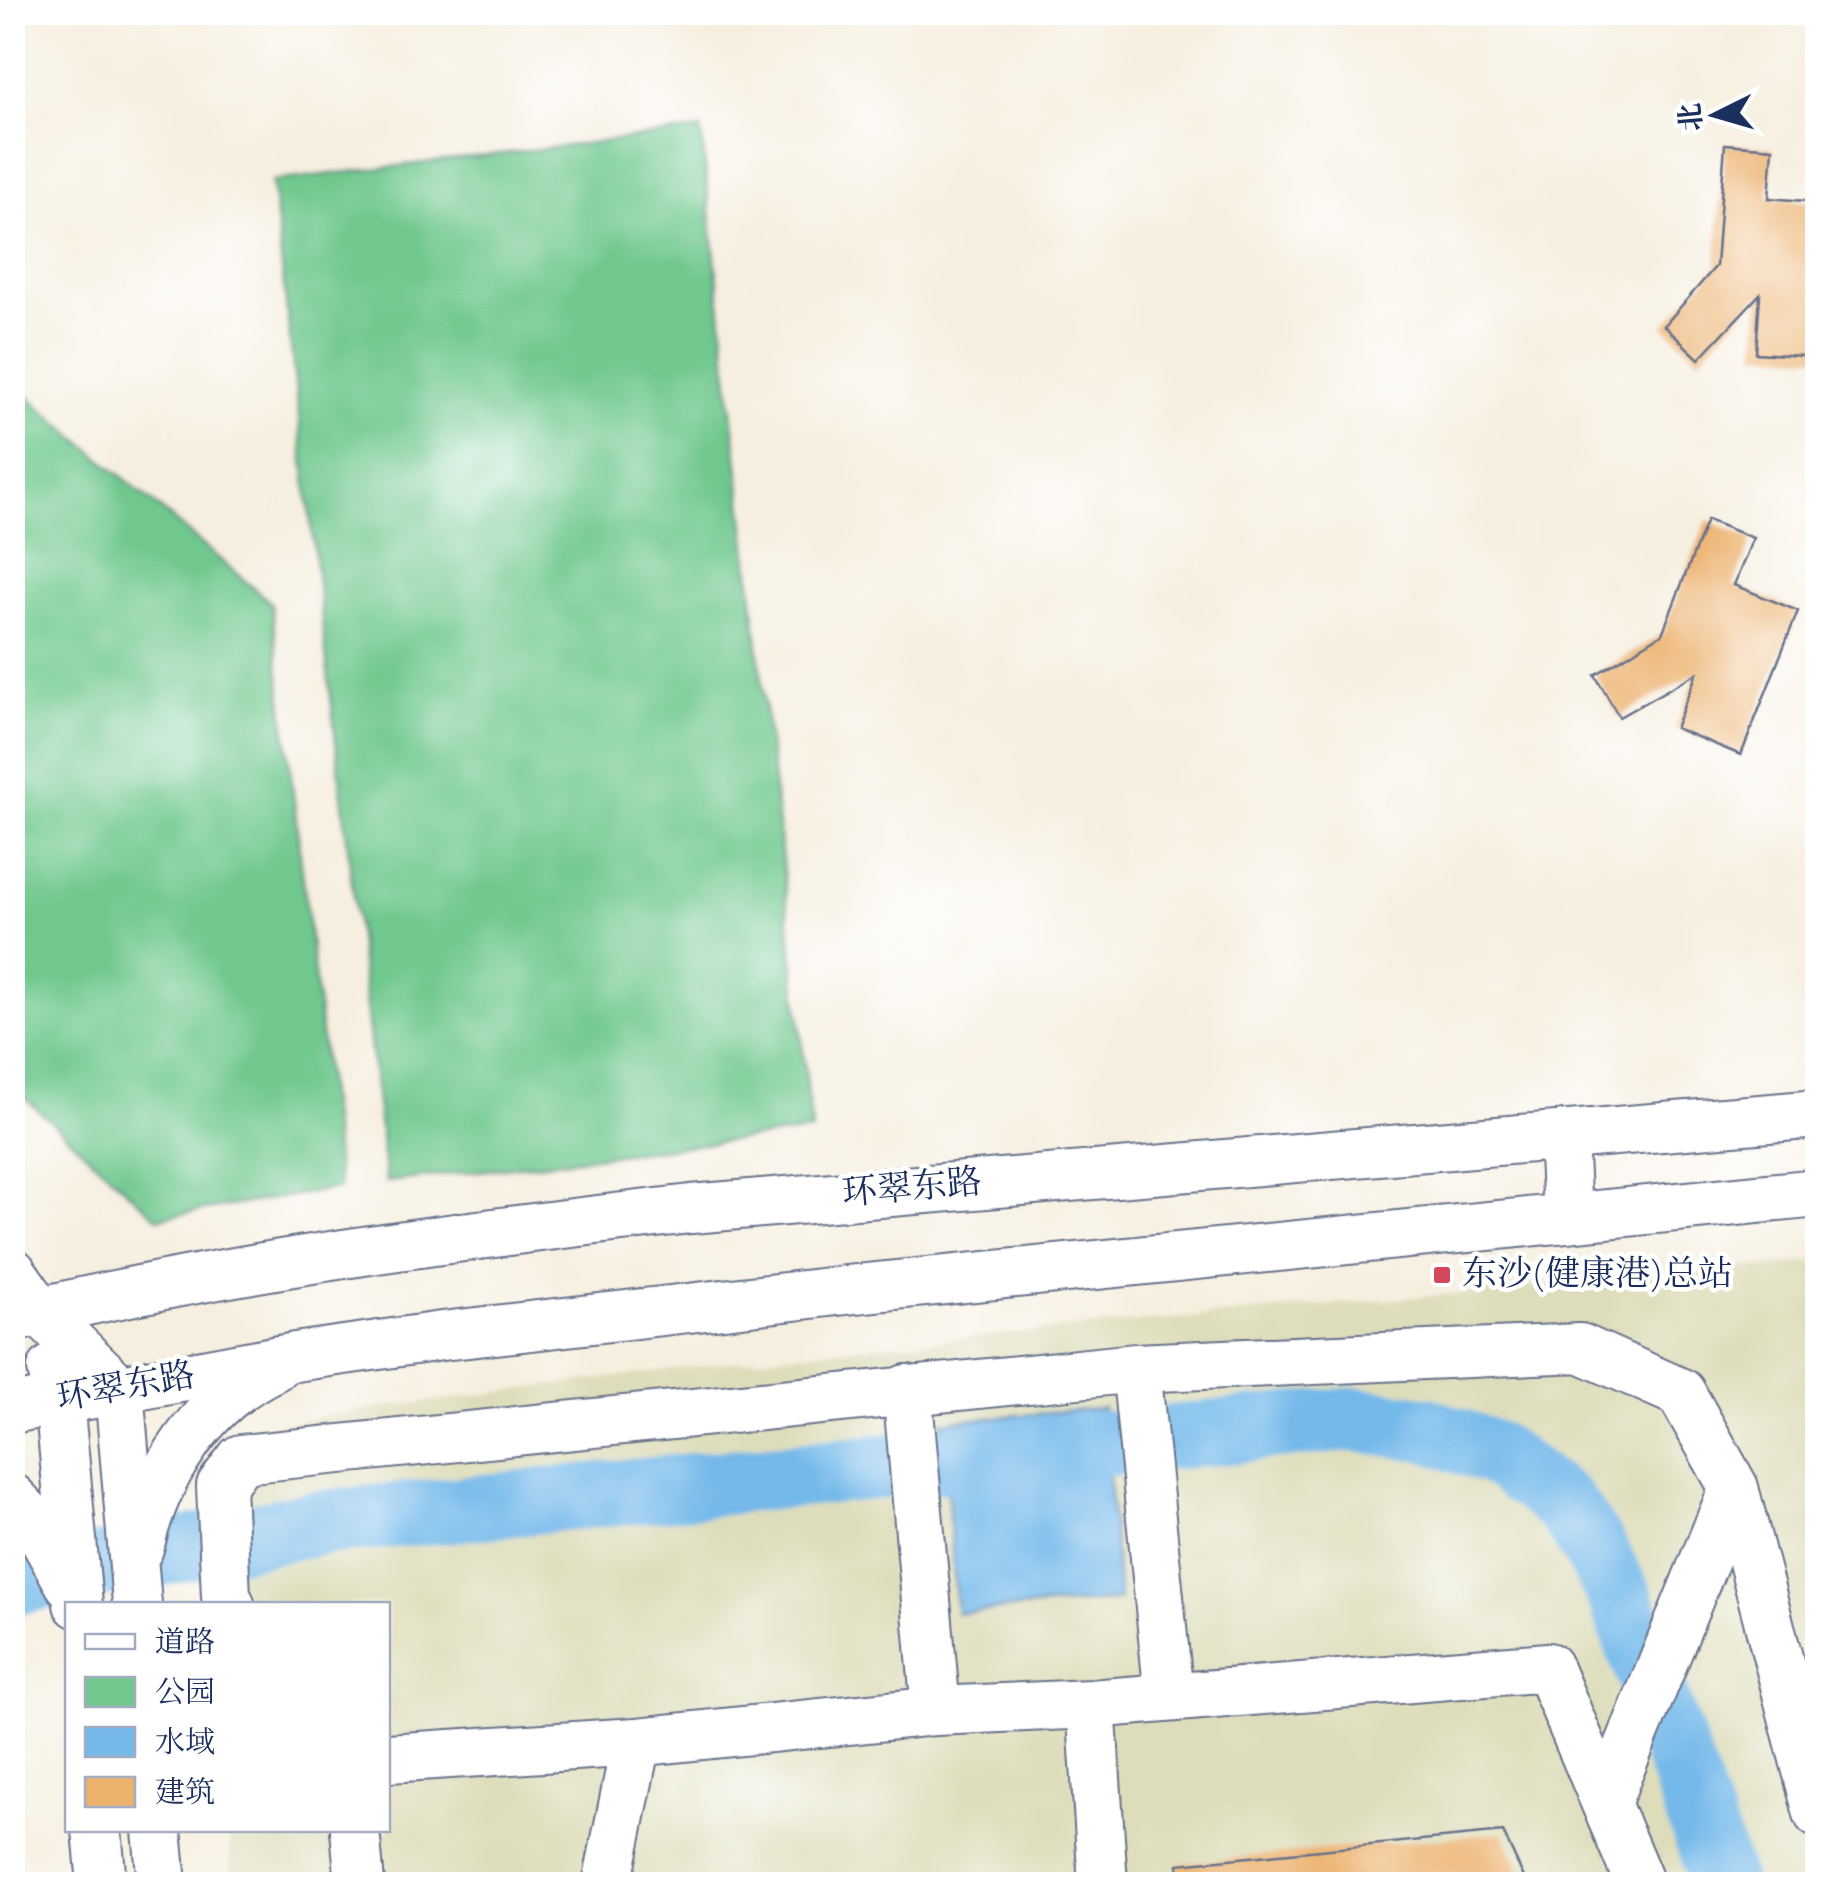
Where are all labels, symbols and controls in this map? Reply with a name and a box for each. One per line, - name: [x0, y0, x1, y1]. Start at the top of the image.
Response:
- north arrow: [1665, 65, 1765, 165]
- text: 北: [1675, 102, 1708, 132]
- street label: 环翠东路: [840, 1162, 983, 1213]
- place label: 东沙(健康港)总站: [1462, 1255, 1733, 1293]
- marker: 东沙(健康港)总站: [1431, 1264, 1453, 1286]
- street label: 环翠东路: [53, 1356, 198, 1417]
- legend: [65, 1602, 390, 1832]
- text: 道路: [155, 1626, 215, 1659]
- text: 公园: [155, 1677, 215, 1709]
- text: 水域: [155, 1726, 215, 1759]
- text: 建筑: [155, 1776, 215, 1809]

